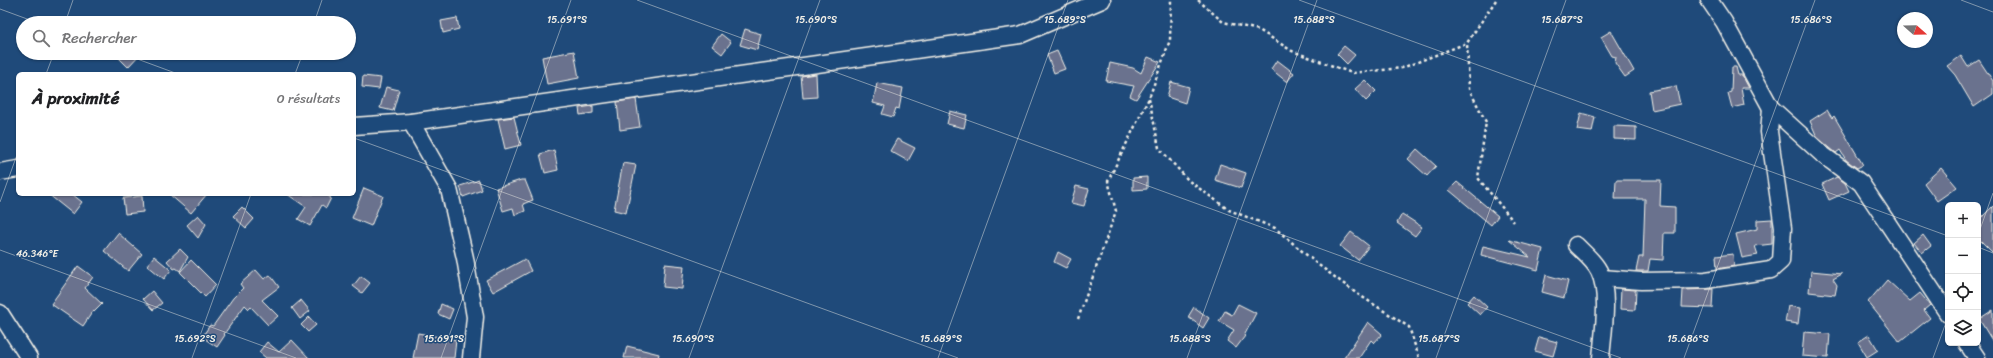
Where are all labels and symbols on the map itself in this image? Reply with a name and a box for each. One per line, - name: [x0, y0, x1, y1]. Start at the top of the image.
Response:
- text: 15.691°S: [547, 11, 588, 29]
- text: 15.690°S: [795, 11, 838, 29]
- text: 15.689°S: [1044, 11, 1087, 29]
- text: 15.688°S: [1293, 11, 1336, 29]
- text: 15.687°S: [1541, 11, 1583, 29]
- text: 15.686°S: [1790, 11, 1832, 29]
- north arrow: [1897, 12, 1933, 48]
- text: 46.346°E: [16, 245, 60, 263]
- text: 15.692°S: [174, 330, 217, 348]
- text: 15.691°S: [424, 330, 465, 348]
- text: 15.690°S: [672, 330, 715, 348]
- text: 15.689°S: [920, 330, 963, 348]
- text: 15.688°S: [1169, 330, 1212, 348]
- text: 15.687°S: [1418, 330, 1460, 348]
- text: 15.686°S: [1667, 330, 1709, 348]

